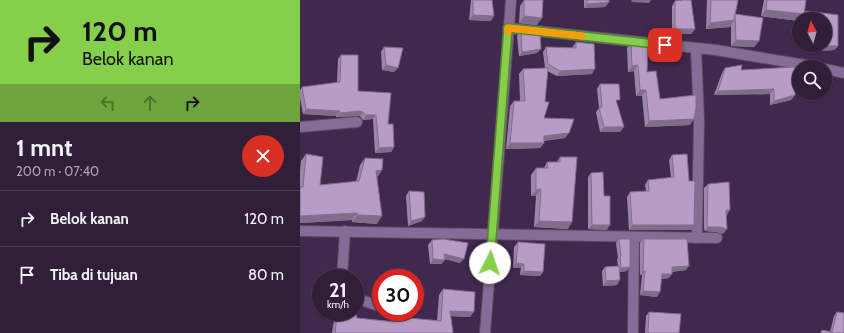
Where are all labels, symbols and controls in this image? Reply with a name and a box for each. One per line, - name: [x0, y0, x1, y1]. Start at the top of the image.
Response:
- north arrow: [792, 12, 832, 52]
- map controls: [792, 12, 832, 100]
- text: 120 m: [82, 14, 158, 48]
- icon: right: [16, 16, 68, 68]
- pin: [648, 28, 682, 62]
- icon: arrive: [654, 34, 676, 56]
- text: Belok kanan: [82, 48, 174, 70]
- button: search: [792, 60, 832, 100]
- icon: left: [97, 92, 119, 114]
- icon: ahead: [139, 92, 161, 114]
- icon: right: [181, 92, 203, 114]
- text: 1 mnt: [16, 133, 72, 162]
- button: close: [242, 135, 284, 177]
- text: 200 m · 07:40: [16, 163, 99, 179]
- icon: right: [16, 208, 38, 230]
- text: Belok kanan: [50, 210, 129, 228]
- text: 120 m: [244, 210, 284, 228]
- position arrow: [469, 242, 511, 284]
- icon: arrive: [16, 264, 38, 286]
- text: Tiba di tujuan: [50, 266, 138, 284]
- text: 80 m: [248, 266, 284, 284]
- speed limit sign: 30: [372, 269, 424, 321]
- text: 21: [329, 278, 347, 302]
- text: km/h: [327, 298, 349, 311]

